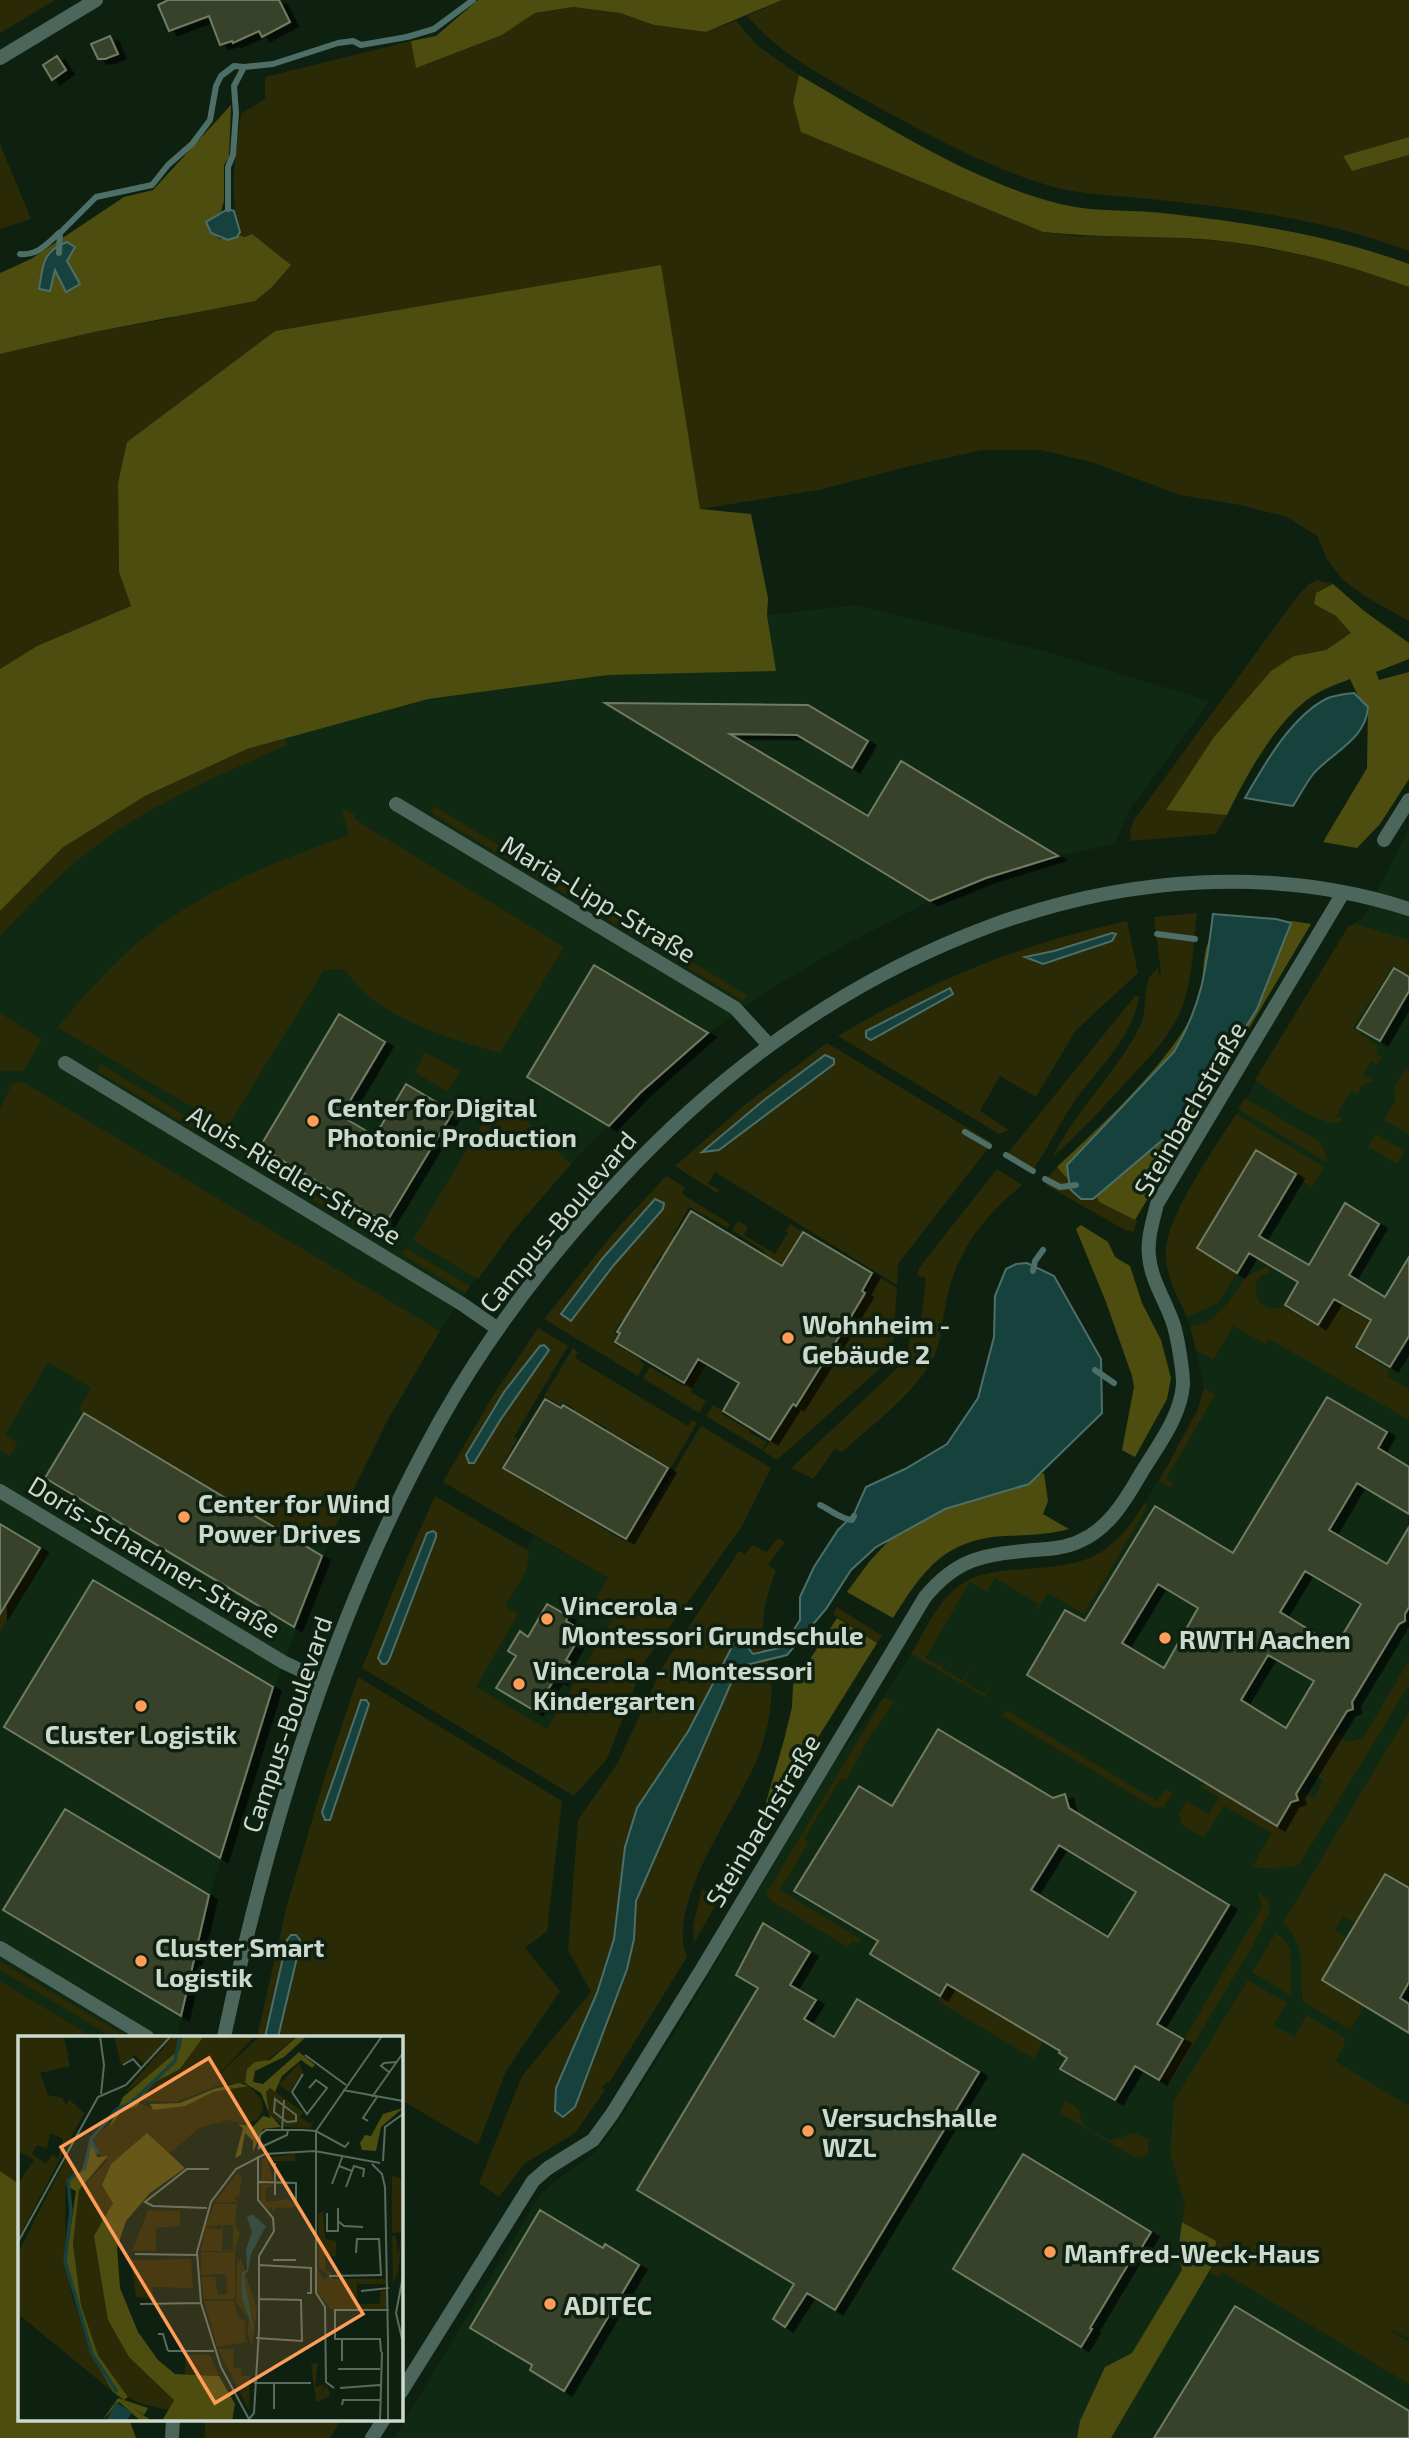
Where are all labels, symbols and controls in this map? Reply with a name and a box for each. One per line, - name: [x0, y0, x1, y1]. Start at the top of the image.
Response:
- street label: Maria-Lipp-Straße: [496, 828, 702, 968]
- street label: Steinbachstraße: [1127, 1015, 1251, 1201]
- place label: Center for Digital Photonic Production: [327, 1091, 577, 1152]
- street label: Alois-Riedler-Straße: [182, 1098, 408, 1250]
- marker: Center for Digital Photonic Production: [305, 1113, 321, 1129]
- street label: Campus-Boulevard: [472, 1124, 642, 1318]
- place label: Wohnheim - Gebäude 2: [802, 1308, 950, 1369]
- marker: Wohnheim - Gebäude 2: [780, 1330, 796, 1346]
- street label: Doris-Schachner-Straße: [24, 1469, 286, 1643]
- place label: Center for Wind Power Drives: [198, 1487, 390, 1548]
- marker: Center for Wind Power Drives: [176, 1509, 192, 1525]
- place label: Vincerola - Montessori Grundschule: [561, 1589, 864, 1650]
- marker: Vincerola - Montessori Grundschule: [539, 1611, 555, 1627]
- street label: Campus-Boulevard: [234, 1612, 338, 1836]
- place label: RWTH Aachen: [1179, 1623, 1351, 1654]
- marker: RWTH Aachen: [1157, 1630, 1173, 1646]
- place label: Vincerola - Montessori Kindergarten: [533, 1654, 813, 1715]
- marker: Vincerola - Montessori Kindergarten: [511, 1676, 527, 1692]
- marker: Cluster Logistik: [133, 1698, 149, 1714]
- place label: Cluster Logistik: [45, 1718, 238, 1749]
- street label: Steinbachstraße: [698, 1728, 826, 1912]
- place label: Cluster Smart Logistik: [155, 1931, 325, 1992]
- marker: Cluster Smart Logistik: [133, 1953, 149, 1969]
- inset map: [18, 2036, 402, 2420]
- place label: Versuchshalle WZL: [822, 2101, 997, 2162]
- marker: Versuchshalle WZL: [800, 2123, 816, 2139]
- place label: Manfred-Weck-Haus: [1064, 2237, 1320, 2268]
- marker: Manfred-Weck-Haus: [1042, 2244, 1058, 2260]
- place label: ADITEC: [564, 2289, 652, 2320]
- marker: ADITEC: [542, 2296, 558, 2312]

